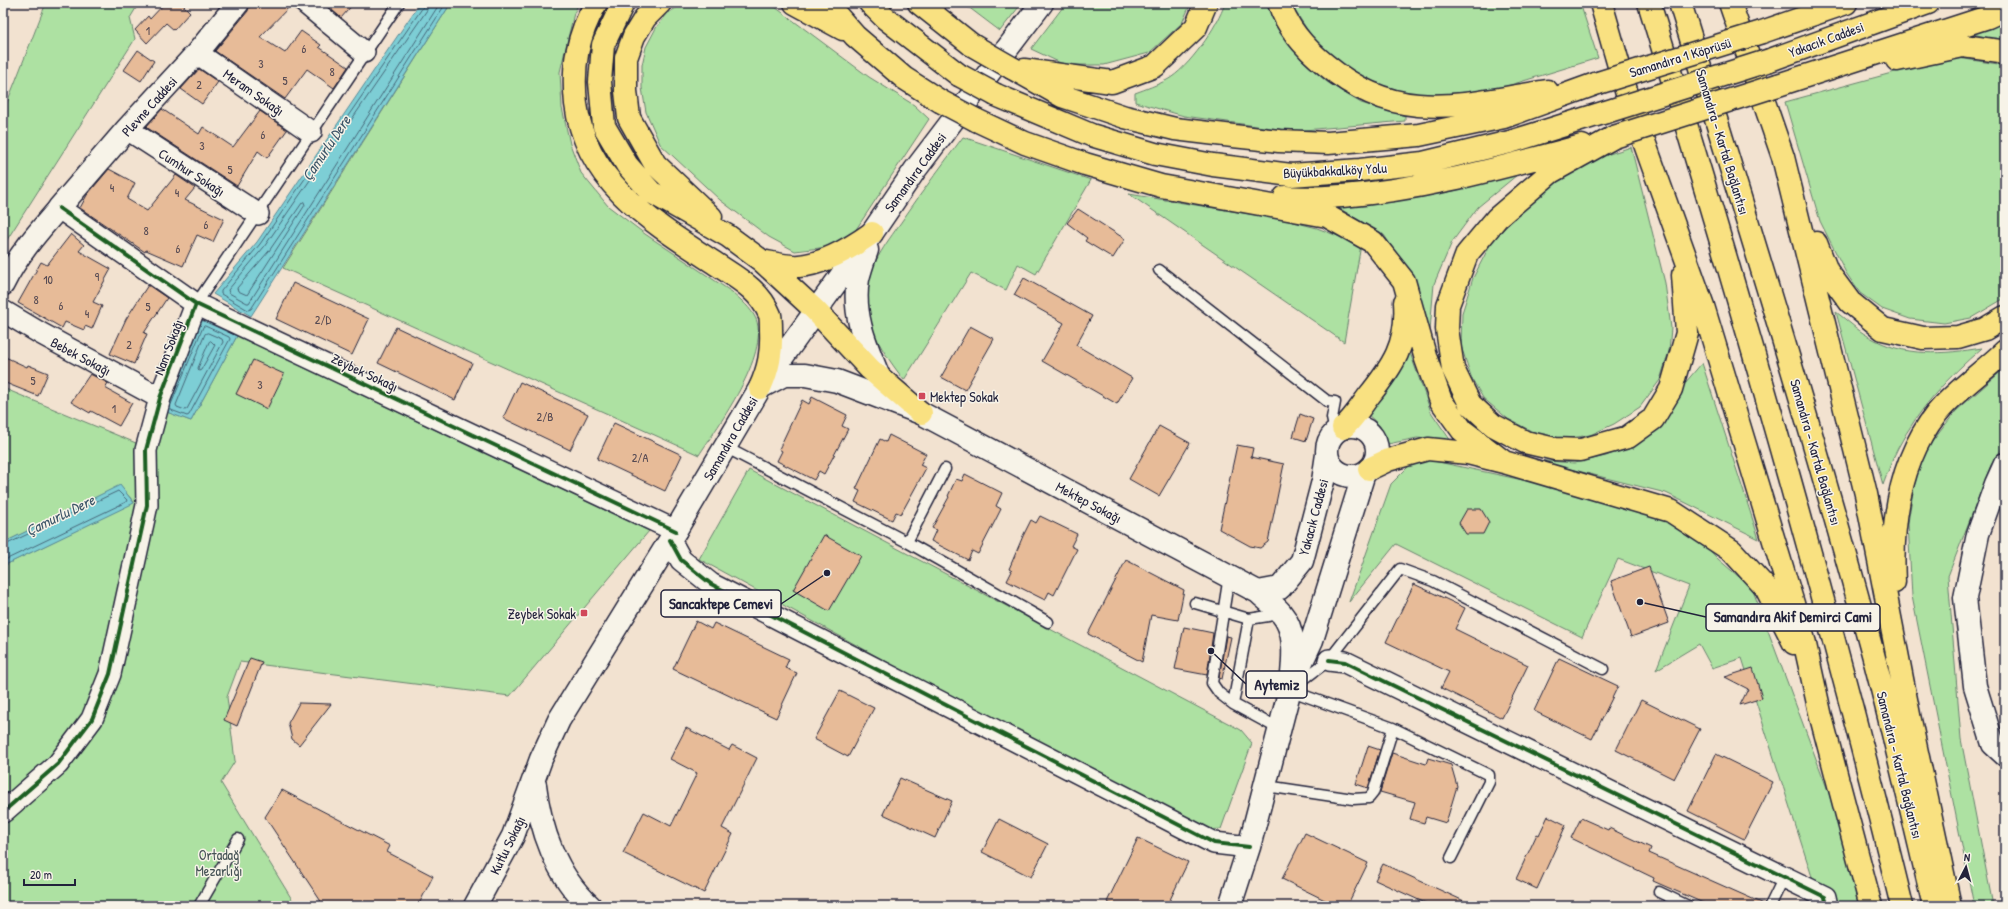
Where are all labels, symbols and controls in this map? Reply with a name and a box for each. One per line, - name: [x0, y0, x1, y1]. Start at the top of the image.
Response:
- street label: Yakacık Caddesi: [1786, 17, 1866, 61]
- house number: 1: [146, 22, 150, 39]
- street label: Samandıra 1 Köprüsü: [1627, 32, 1734, 82]
- house number: 6: [302, 40, 307, 57]
- house number: 3: [258, 55, 264, 72]
- house number: 8: [329, 63, 335, 80]
- street label: Meram Sokağı: [219, 64, 288, 121]
- street label: Samandıra - Kartal Bağlantısı: [1691, 67, 1754, 217]
- street label: Plevne Caddesi: [117, 72, 181, 140]
- house number: 5: [282, 72, 288, 89]
- house number: 2: [196, 76, 202, 93]
- water label: Çamurlu Dere: [297, 110, 356, 185]
- house number: 6: [261, 126, 266, 143]
- street label: Samandıra Caddesi: [880, 128, 950, 216]
- house number: 3: [199, 137, 205, 154]
- street label: Cumhur Sokağı: [155, 143, 229, 201]
- street label: Büyükbakkalköy Yolu: [1283, 158, 1388, 183]
- house number: 5: [227, 161, 233, 178]
- house number: 4: [110, 179, 115, 196]
- house number: 4: [175, 184, 180, 201]
- house number: 6: [204, 216, 209, 233]
- house number: 8: [143, 222, 149, 239]
- house number: 6: [176, 240, 181, 257]
- house number: 9: [95, 268, 100, 285]
- house number: 10: [43, 271, 53, 288]
- house number: 8: [33, 291, 39, 308]
- house number: 6: [59, 297, 64, 314]
- house number: 5: [145, 298, 151, 315]
- house number: 4: [85, 305, 90, 322]
- house number: 2/D: [315, 311, 331, 328]
- street label: Nam Sokağı: [149, 316, 188, 378]
- street label: Bebek Sokağı: [47, 332, 115, 381]
- house number: 2: [126, 336, 132, 353]
- street label: Zeybek Sokağı: [328, 348, 402, 397]
- house number: 5: [30, 372, 36, 389]
- house number: 3: [257, 376, 263, 393]
- street label: Samandıra - Kartal Bağlantısı: [1785, 377, 1846, 528]
- place label: Mektep Sokak: [930, 387, 999, 407]
- marker: Mektep Sokak: [917, 391, 927, 401]
- street label: Samandıra Caddesi: [698, 392, 762, 484]
- house number: 1: [112, 400, 116, 417]
- house number: 2/B: [537, 408, 553, 425]
- house number: 2/A: [632, 449, 648, 466]
- street label: Mektep Sokağı: [1052, 477, 1125, 528]
- street label: Yakacık Caddesi: [1294, 477, 1332, 557]
- water label: Çamurlu Dere: [22, 489, 99, 541]
- callout: Sancaktepe Cemevi: [661, 590, 781, 617]
- text: Sancaktepe Cemevi: [669, 593, 773, 615]
- place label: Zeybek Sokak: [508, 604, 576, 624]
- callout: Samandıra Akif Demirci Cami: [1706, 604, 1880, 631]
- text: Samandıra Akif Demirci Cami: [1714, 606, 1872, 627]
- marker: Zeybek Sokak: [579, 608, 589, 618]
- callout: Aytemiz: [1246, 671, 1307, 698]
- text: Aytemiz: [1255, 674, 1300, 696]
- street label: Samandıra - Kartal Bağlantısı: [1872, 689, 1927, 841]
- street label: Kutlu Sokağı: [485, 813, 530, 878]
- park label: Ortadağ Mezarlığı: [196, 845, 243, 881]
- north arrow: [1946, 847, 1986, 887]
- text: N: [1963, 850, 1971, 864]
- scale bar: [24, 861, 75, 887]
- text: 20 m: [30, 866, 52, 883]

